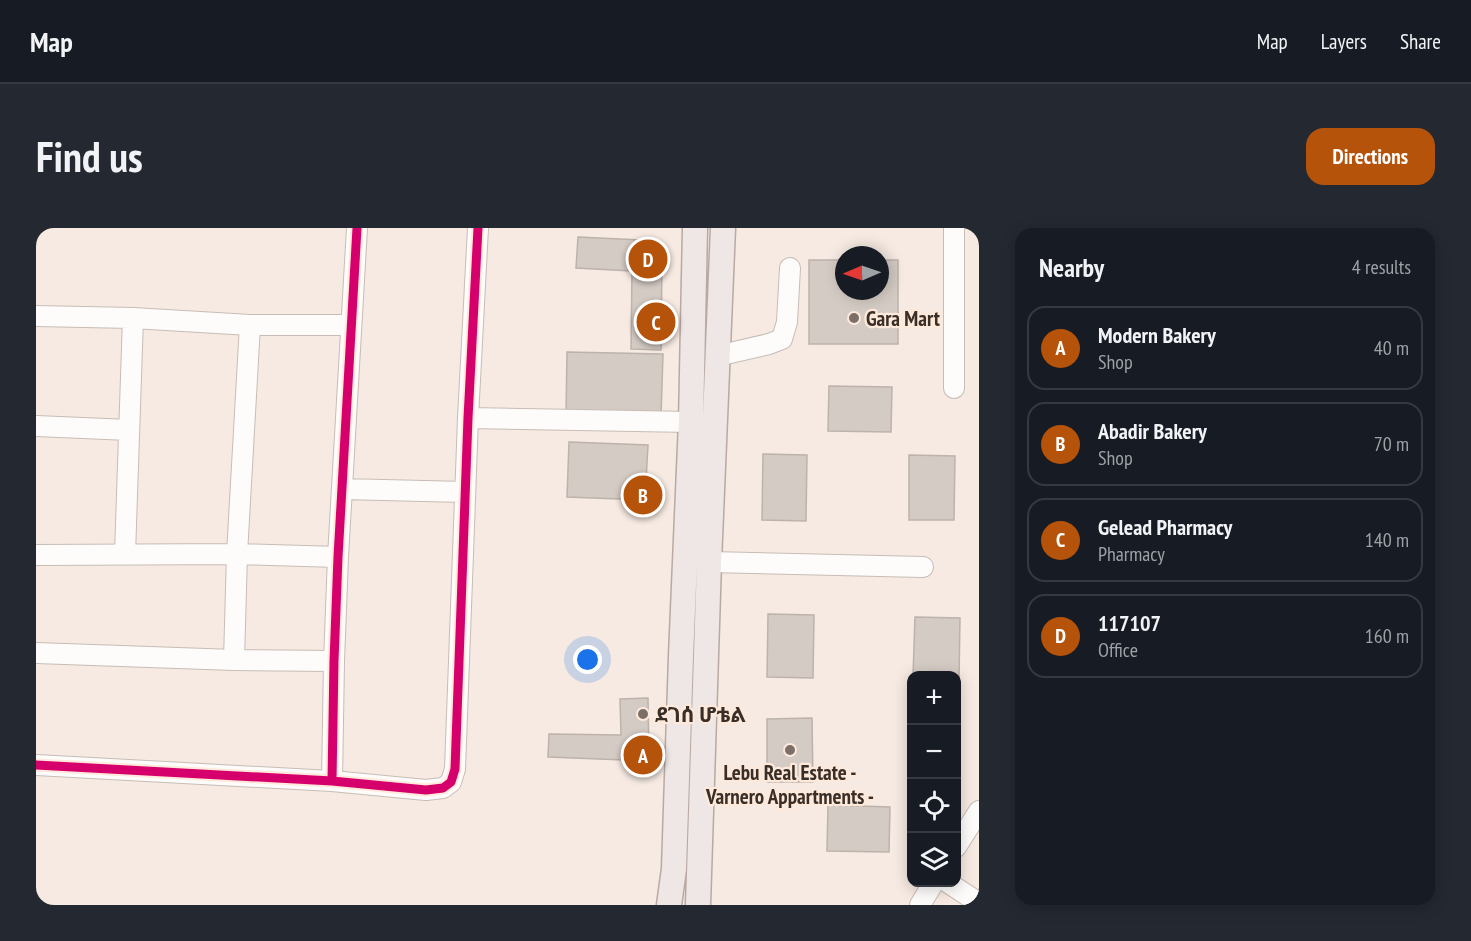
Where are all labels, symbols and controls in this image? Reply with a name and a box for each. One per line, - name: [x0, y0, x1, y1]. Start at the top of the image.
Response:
- text: Map: [30, 23, 73, 60]
- text: Map: [1257, 28, 1288, 55]
- text: Layers: [1321, 28, 1367, 55]
- text: Share: [1400, 28, 1441, 55]
- button: Directions: [1306, 128, 1435, 185]
- text: Find us: [36, 129, 143, 184]
- pin: D: [628, 237, 668, 282]
- north arrow: [835, 246, 889, 300]
- text: Nearby: [1039, 251, 1104, 284]
- text: 4 results: [1352, 254, 1411, 280]
- pin: C: [636, 300, 676, 344]
- place label: Gara Mart: [866, 305, 940, 332]
- marker: Gara Mart: [847, 311, 861, 325]
- text: Modern Bakery: [1098, 321, 1216, 349]
- text: A: [1055, 335, 1066, 361]
- text: 40 m: [1374, 335, 1409, 361]
- text: Shop: [1098, 349, 1133, 375]
- text: Abadir Bakery: [1098, 417, 1207, 445]
- text: B: [1056, 431, 1065, 457]
- text: 70 m: [1374, 431, 1409, 457]
- text: Shop: [1098, 445, 1133, 471]
- pin: B: [624, 472, 662, 518]
- text: Gelead Pharmacy: [1098, 513, 1232, 541]
- text: C: [1056, 527, 1065, 553]
- text: 140 m: [1365, 527, 1409, 553]
- text: Pharmacy: [1098, 541, 1165, 567]
- text: 117107: [1098, 609, 1161, 637]
- text: D: [1055, 623, 1066, 649]
- text: 160 m: [1365, 623, 1409, 649]
- text: Office: [1098, 637, 1138, 663]
- your location: [573, 645, 602, 674]
- map controls: [907, 671, 961, 887]
- button: +: [907, 671, 961, 725]
- place label: ደገሰ ሆቴል: [655, 701, 747, 728]
- marker: ደገሰ ሆቴል: [636, 707, 650, 721]
- button: −: [907, 725, 961, 779]
- pin: A: [624, 732, 662, 778]
- marker: Lebu Real Estate - Varnero Appartments -: [783, 743, 797, 757]
- place label: Lebu Real Estate - Varnero Appartments -: [705, 759, 874, 810]
- button: locate: [907, 779, 961, 833]
- button: layers: [907, 833, 961, 887]

